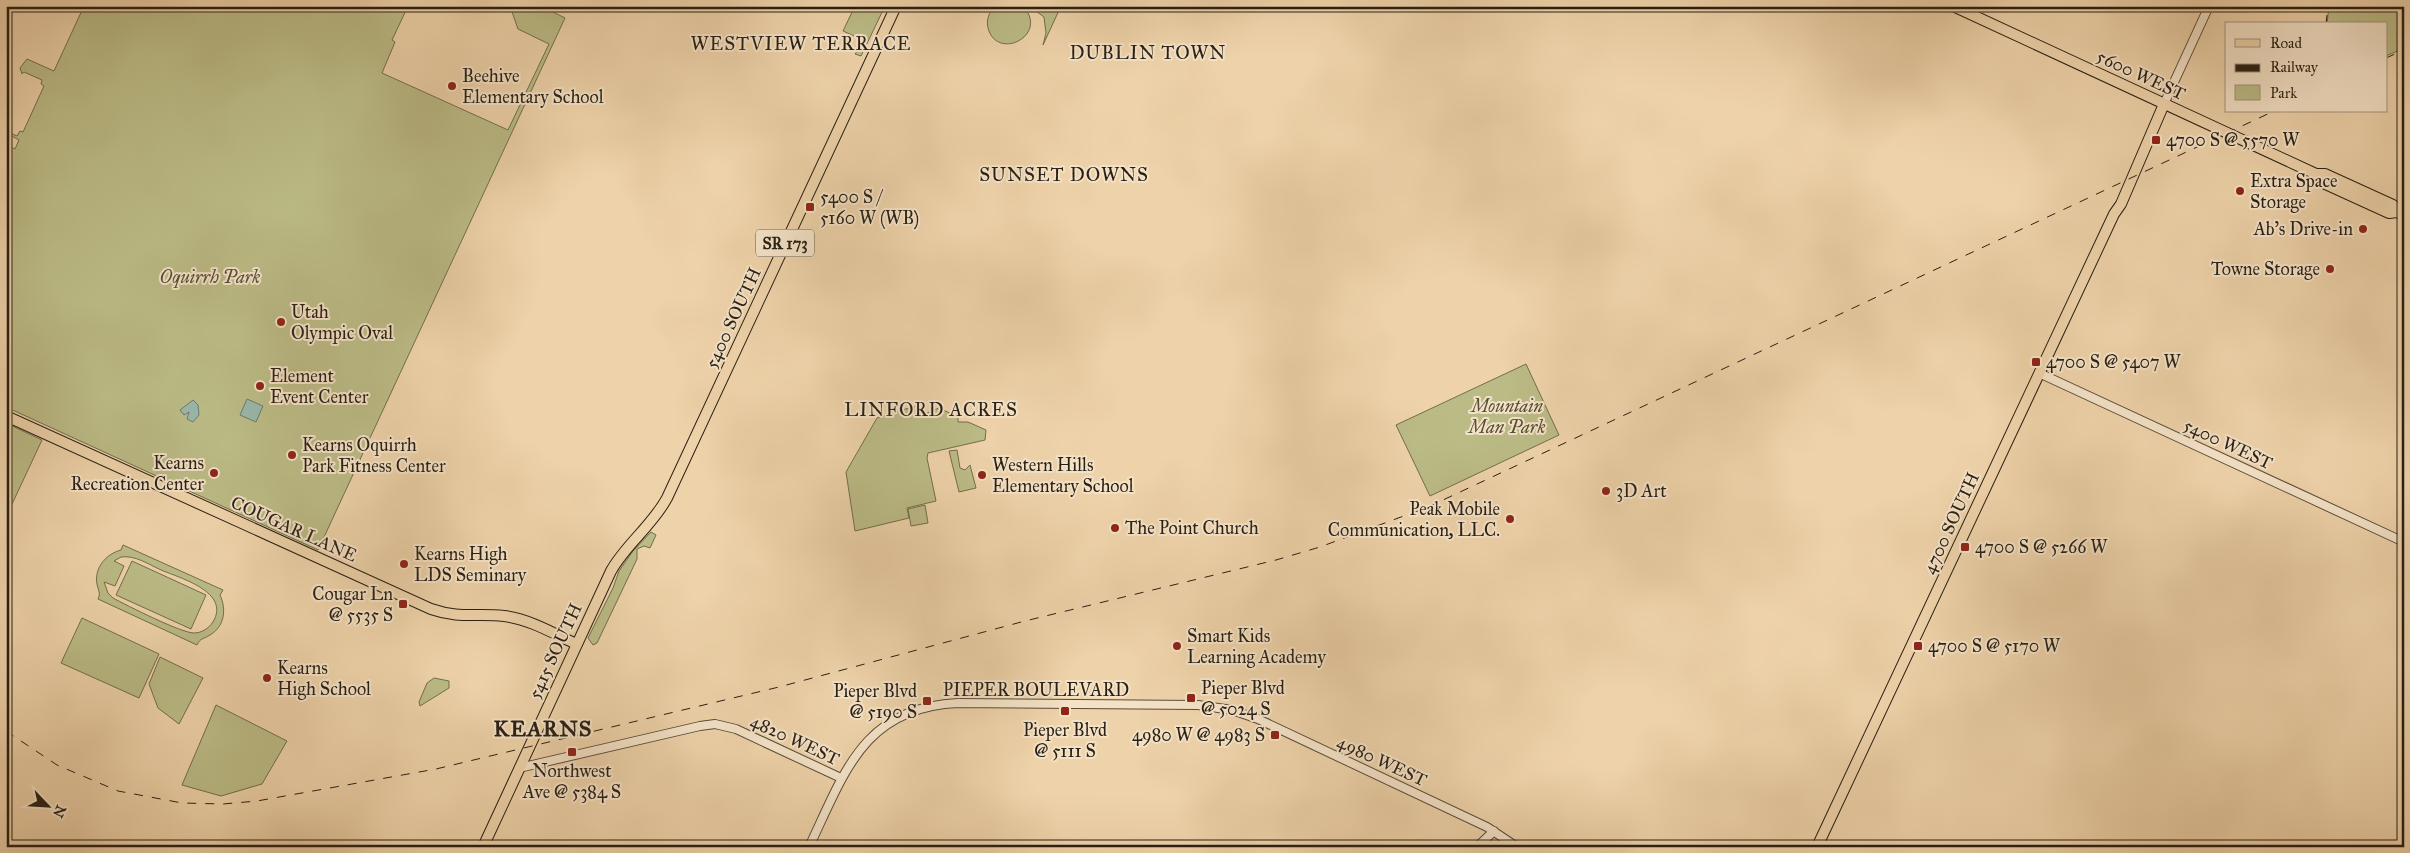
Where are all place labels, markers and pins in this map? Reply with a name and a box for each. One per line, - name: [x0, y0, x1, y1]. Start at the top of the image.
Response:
- place label: Beehive Elementary School: [462, 65, 604, 108]
- marker: Beehive Elementary School: [446, 80, 458, 92]
- place label: 4700 S @ 5570 W: [2166, 129, 2300, 151]
- marker: 4700 S @ 5570 W: [2150, 134, 2162, 146]
- place label: Extra Space Storage: [2250, 170, 2338, 214]
- marker: Extra Space Storage: [2234, 185, 2246, 197]
- place label: 5400 S / 5160 W (WB): [820, 186, 919, 230]
- marker: 5400 S / 5160 W (WB): [804, 201, 816, 213]
- place label: Ab's Drive-in: [2253, 218, 2353, 240]
- marker: Ab's Drive-in: [2357, 223, 2369, 235]
- place label: Towne Storage: [2211, 258, 2320, 281]
- marker: Towne Storage: [2324, 263, 2336, 275]
- place label: Utah Olympic Oval: [291, 301, 393, 344]
- marker: Utah Olympic Oval: [275, 316, 287, 328]
- place label: 4700 S @ 5407 W: [2046, 351, 2182, 373]
- marker: 4700 S @ 5407 W: [2030, 356, 2042, 368]
- place label: Element Event Center: [270, 365, 369, 408]
- marker: Element Event Center: [254, 380, 266, 392]
- place label: Kearns Oquirrh Park Fitness Center: [302, 434, 446, 477]
- marker: Kearns Oquirrh Park Fitness Center: [286, 449, 298, 461]
- place label: Kearns Recreation Center: [71, 452, 204, 495]
- place label: Western Hills Elementary School: [992, 454, 1134, 497]
- marker: Kearns Recreation Center: [208, 467, 220, 479]
- marker: Western Hills Elementary School: [976, 469, 988, 481]
- place label: 3D Art: [1616, 480, 1667, 502]
- marker: 3D Art: [1600, 485, 1612, 497]
- place label: Peak Mobile Communication, LLC.: [1328, 498, 1500, 541]
- marker: Peak Mobile Communication, LLC.: [1504, 513, 1516, 525]
- place label: The Point Church: [1125, 517, 1259, 539]
- marker: The Point Church: [1109, 522, 1121, 534]
- place label: 4700 S @ 5266 W: [1975, 536, 2108, 558]
- marker: 4700 S @ 5266 W: [1959, 541, 1971, 553]
- place label: Kearns High LDS Seminary: [414, 543, 527, 586]
- marker: Kearns High LDS Seminary: [398, 558, 410, 570]
- place label: Cougar Ln @ 5535 S: [312, 583, 393, 626]
- marker: Cougar Ln @ 5535 S: [397, 598, 409, 610]
- place label: Smart Kids Learning Academy: [1187, 625, 1326, 669]
- place label: 4700 S @ 5170 W: [1928, 635, 2061, 657]
- marker: Smart Kids Learning Academy: [1171, 640, 1183, 652]
- marker: 4700 S @ 5170 W: [1912, 640, 1924, 652]
- place label: Kearns High School: [277, 657, 371, 701]
- marker: Kearns High School: [261, 672, 273, 684]
- place label: Pieper Blvd @ 5024 S: [1201, 677, 1285, 720]
- place label: Pieper Blvd @ 5190 S: [833, 680, 917, 723]
- marker: Pieper Blvd @ 5024 S: [1185, 692, 1197, 704]
- marker: Pieper Blvd @ 5190 S: [921, 695, 933, 707]
- marker: Pieper Blvd @ 5111 S: [1059, 705, 1071, 717]
- place label: Pieper Blvd @ 5111 S: [1023, 719, 1107, 762]
- place label: 4980 W @ 4983 S: [1132, 724, 1265, 746]
- marker: 4980 W @ 4983 S: [1269, 729, 1281, 741]
- marker: Northwest Ave @ 5384 S: [566, 746, 578, 758]
- place label: Northwest Ave @ 5384 S: [522, 760, 621, 803]

